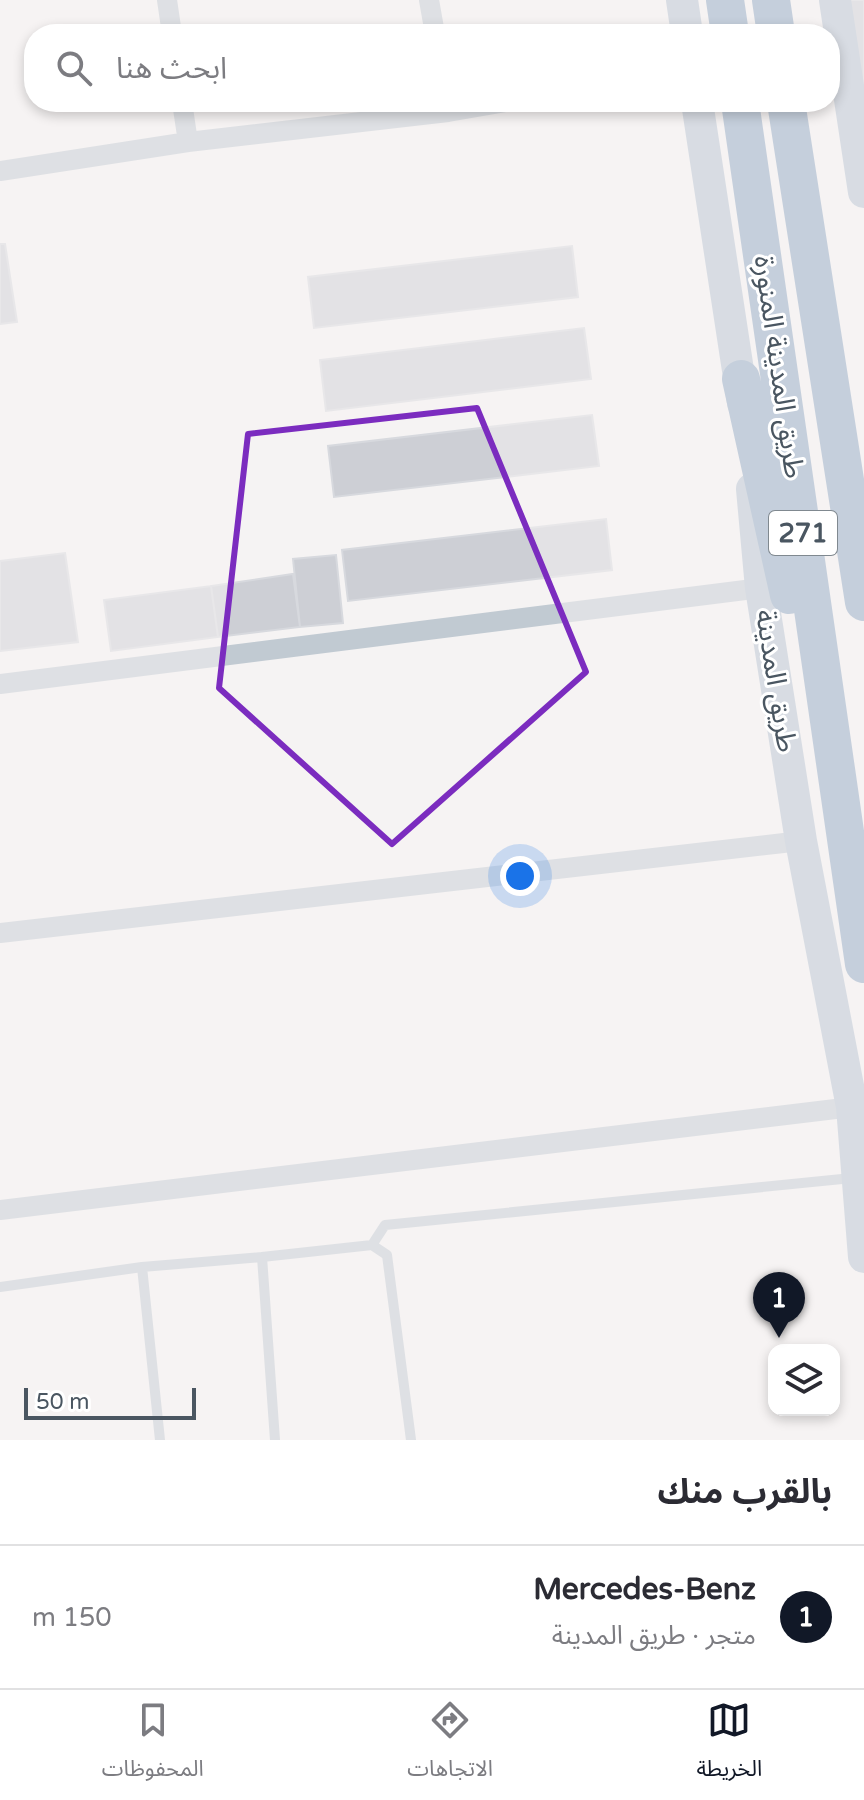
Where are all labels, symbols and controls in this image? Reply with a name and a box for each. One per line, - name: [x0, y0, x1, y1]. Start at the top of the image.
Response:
- search box: [24, 24, 840, 112]
- icon: search: [52, 46, 96, 90]
- text: ابحث هنا: [116, 50, 227, 87]
- street label: طريق المدينة المنورة: [747, 253, 811, 481]
- road number: 271: [769, 511, 837, 555]
- street label: طريق المدينة: [748, 607, 804, 755]
- your location: [500, 856, 540, 896]
- pin: 1: [753, 1272, 805, 1338]
- map controls: [768, 1344, 840, 1416]
- button: layers: [768, 1344, 840, 1416]
- scale bar: [24, 1384, 196, 1420]
- text: 50 m: [36, 1389, 90, 1415]
- text: بالقرب منك: [657, 1472, 832, 1513]
- text: Mercedes-Benz: [533, 1571, 756, 1608]
- text: 150 m: [32, 1602, 112, 1633]
- text: 1: [798, 1602, 814, 1633]
- text: متجر · طريق المدينة: [552, 1620, 756, 1651]
- tab: المحفوظات: [102, 1698, 204, 1792]
- tab: الاتجاهات: [407, 1698, 493, 1792]
- tab: الخريطة: [696, 1698, 762, 1792]

